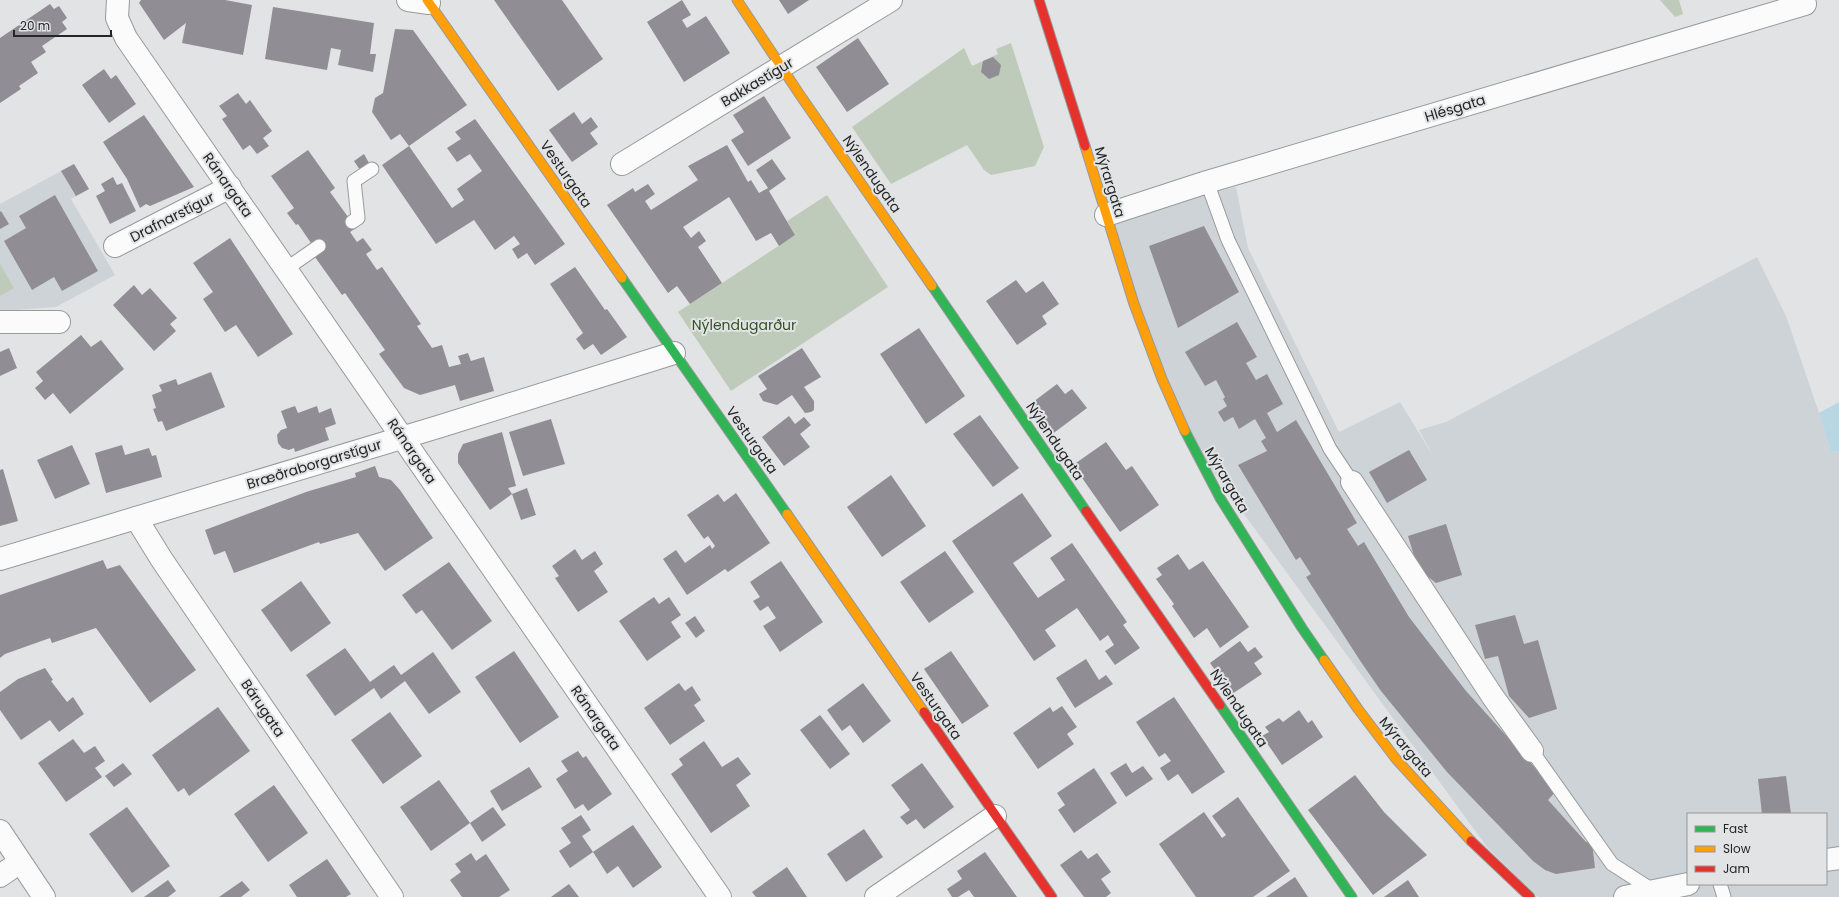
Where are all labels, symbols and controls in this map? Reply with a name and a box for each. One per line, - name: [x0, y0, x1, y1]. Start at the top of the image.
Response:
- scale bar: [14, 12, 111, 38]
- text: 20 m: [20, 17, 50, 34]
- street label: Bakkastígur: [717, 52, 797, 112]
- street label: Hlésgata: [1422, 89, 1488, 127]
- street label: Nýlendugata: [838, 131, 906, 217]
- street label: Vesturgata: [535, 136, 597, 212]
- street label: Mýrargata: [1090, 144, 1130, 220]
- street label: Ránargata: [198, 148, 258, 222]
- street label: Drafnarstígur: [126, 187, 218, 247]
- park label: Nýlendugarður: [692, 315, 796, 335]
- street label: Nýlendugata: [1021, 398, 1089, 484]
- street label: Vesturgata: [721, 402, 783, 478]
- street label: Ránargata: [383, 414, 441, 488]
- street label: Bræðraborgarstígur: [244, 434, 384, 494]
- street label: Mýrargata: [1200, 443, 1254, 517]
- street label: Nýlendugata: [1205, 665, 1273, 751]
- street label: Vesturgata: [905, 668, 967, 744]
- street label: Bárugata: [236, 675, 290, 741]
- street label: Ránargata: [566, 681, 626, 755]
- street label: Mýrargata: [1375, 712, 1437, 782]
- legend: [1687, 813, 1827, 885]
- text: Fast: [1723, 820, 1748, 837]
- text: Slow: [1723, 840, 1751, 857]
- text: Jam: [1723, 860, 1750, 877]

